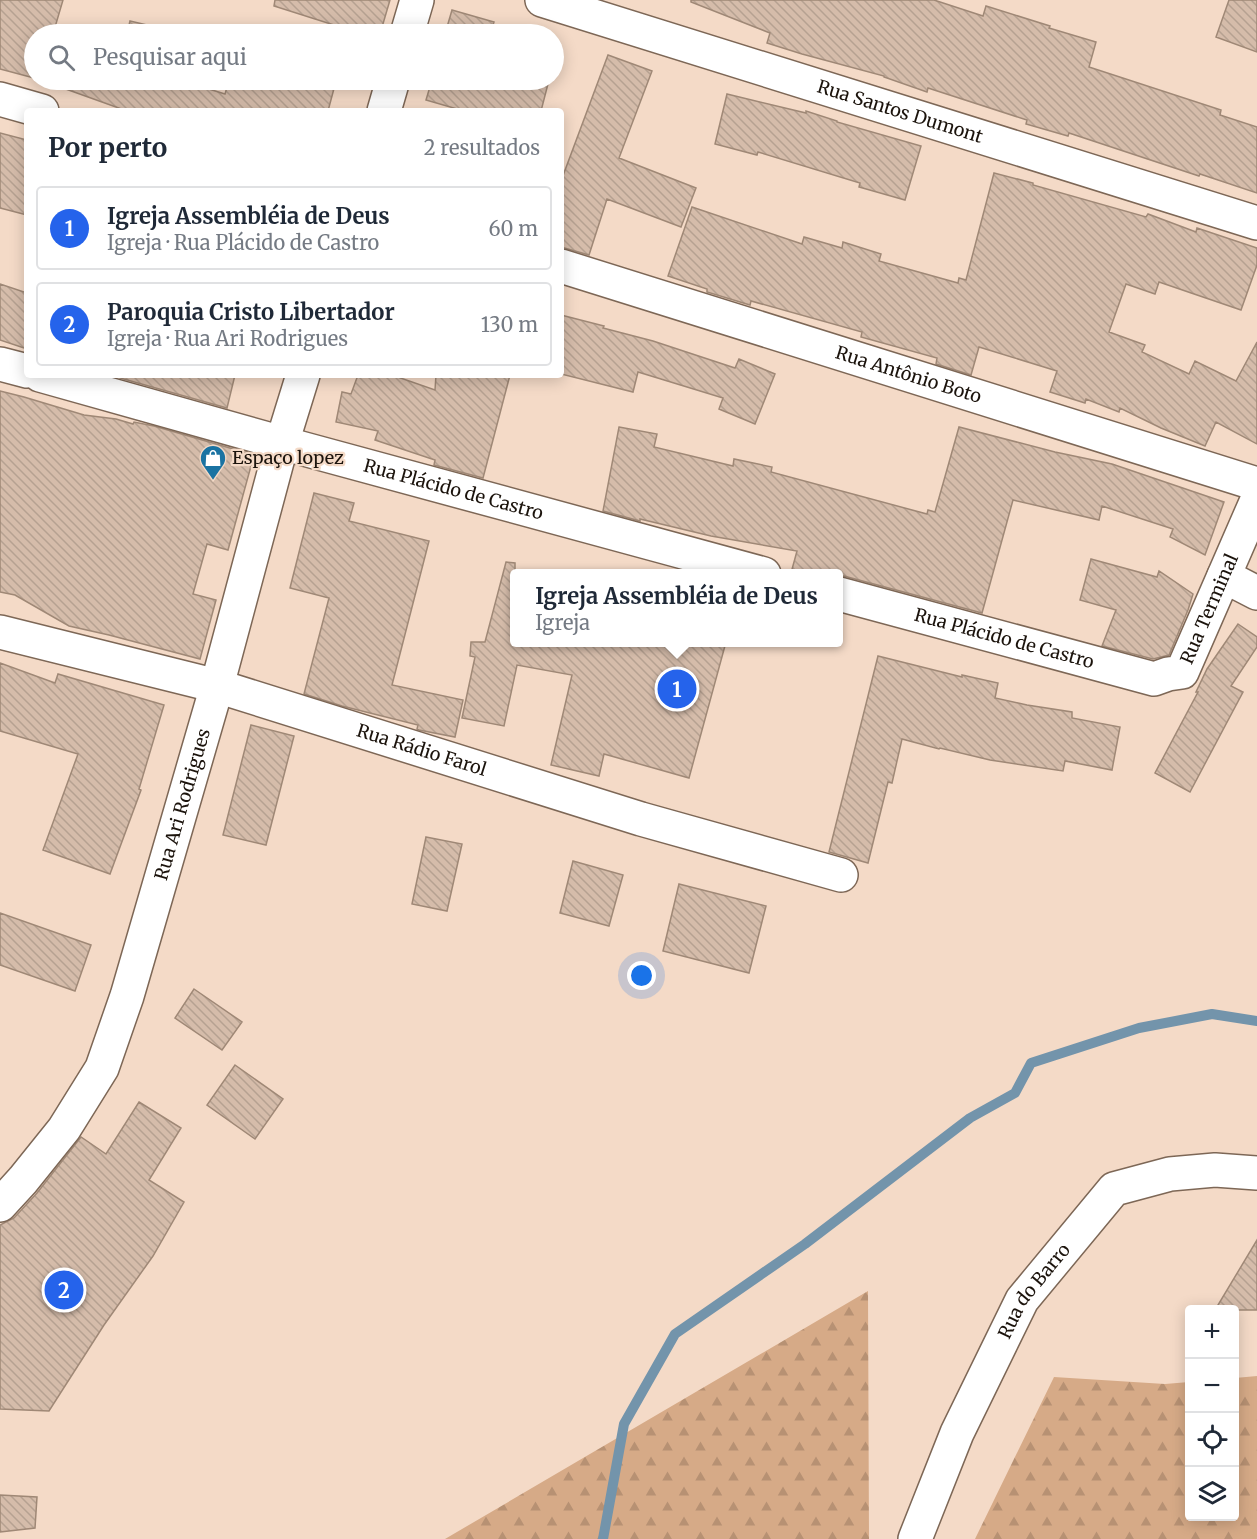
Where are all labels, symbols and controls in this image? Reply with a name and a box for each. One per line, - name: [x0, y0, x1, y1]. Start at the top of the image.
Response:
- search box: [24, 24, 564, 90]
- icon: search: [45, 41, 78, 74]
- text: Pesquisar aqui: [93, 43, 247, 71]
- street label: Rua Santos Dumont: [815, 75, 986, 148]
- text: Por perto: [48, 131, 167, 164]
- text: 2 resultados: [424, 135, 540, 160]
- text: Igreja Assembléia de Deus: [107, 202, 390, 230]
- text: 1: [65, 216, 74, 241]
- text: 60 m: [488, 216, 538, 241]
- text: Igreja · Rua Plácido de Castro: [107, 230, 379, 255]
- text: Paroquia Cristo Libertador: [107, 298, 395, 326]
- text: 2: [64, 312, 75, 337]
- text: 130 m: [481, 312, 538, 337]
- text: Igreja · Rua Ari Rodrigues: [107, 326, 348, 351]
- street label: Rua Antônio Boto: [833, 341, 984, 408]
- shop icon: Espaço lopez: [198, 443, 228, 481]
- place label: Espaço lopez: [232, 446, 344, 469]
- street label: Rua Plácido de Castro: [361, 454, 546, 524]
- street label: Rua Terminal: [1175, 550, 1243, 667]
- popup: [510, 569, 843, 647]
- text: Igreja Assembléia de Deus: [535, 582, 818, 610]
- street label: Rua Plácido de Castro: [912, 603, 1097, 673]
- text: Igreja: [535, 610, 590, 635]
- pin: 1: [658, 666, 696, 712]
- street label: Rua Rádio Farol: [354, 719, 490, 781]
- street label: Rua Ari Rodrigues: [149, 725, 215, 883]
- your location: [627, 961, 656, 990]
- street label: Rua do Barro: [993, 1239, 1075, 1343]
- pin: 2: [44, 1268, 84, 1312]
- map controls: [1185, 1305, 1239, 1521]
- button: +: [1185, 1305, 1239, 1359]
- button: −: [1185, 1359, 1239, 1413]
- button: locate: [1185, 1413, 1239, 1467]
- button: layers: [1185, 1467, 1239, 1521]

